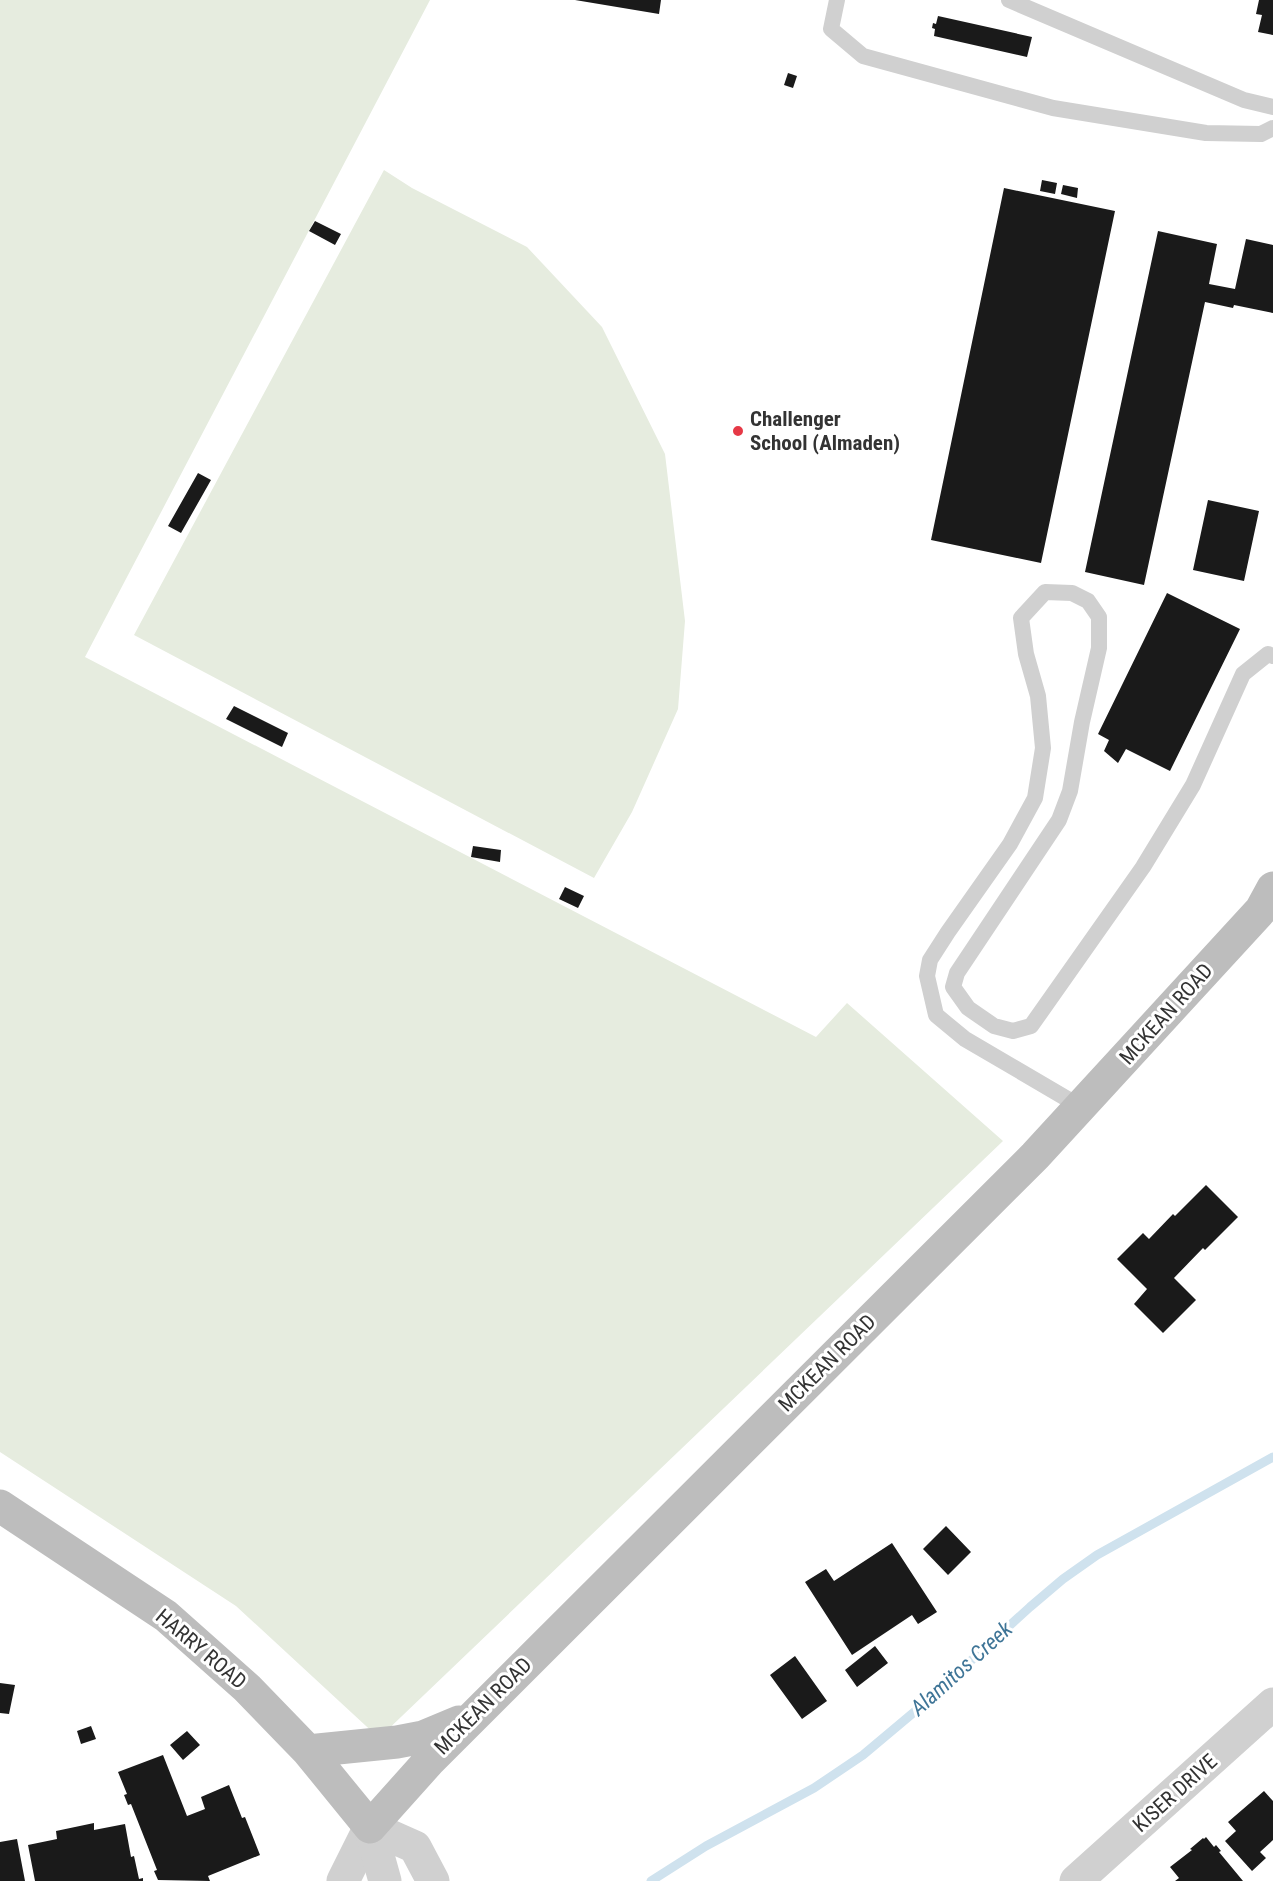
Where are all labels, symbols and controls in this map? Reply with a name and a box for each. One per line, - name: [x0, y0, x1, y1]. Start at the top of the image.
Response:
- place label: Challenger School (Almaden): [750, 407, 900, 455]
- marker: Challenger School (Almaden): [731, 424, 745, 438]
- street label: MCKEAN ROAD: [1115, 959, 1217, 1069]
- street label: MCKEAN ROAD: [774, 1310, 880, 1416]
- street label: HARRY ROAD: [151, 1604, 251, 1694]
- water label: Alamitos Creek: [905, 1616, 1018, 1721]
- street label: MCKEAN ROAD: [430, 1653, 536, 1759]
- street label: KISER DRIVE: [1128, 1749, 1222, 1837]

